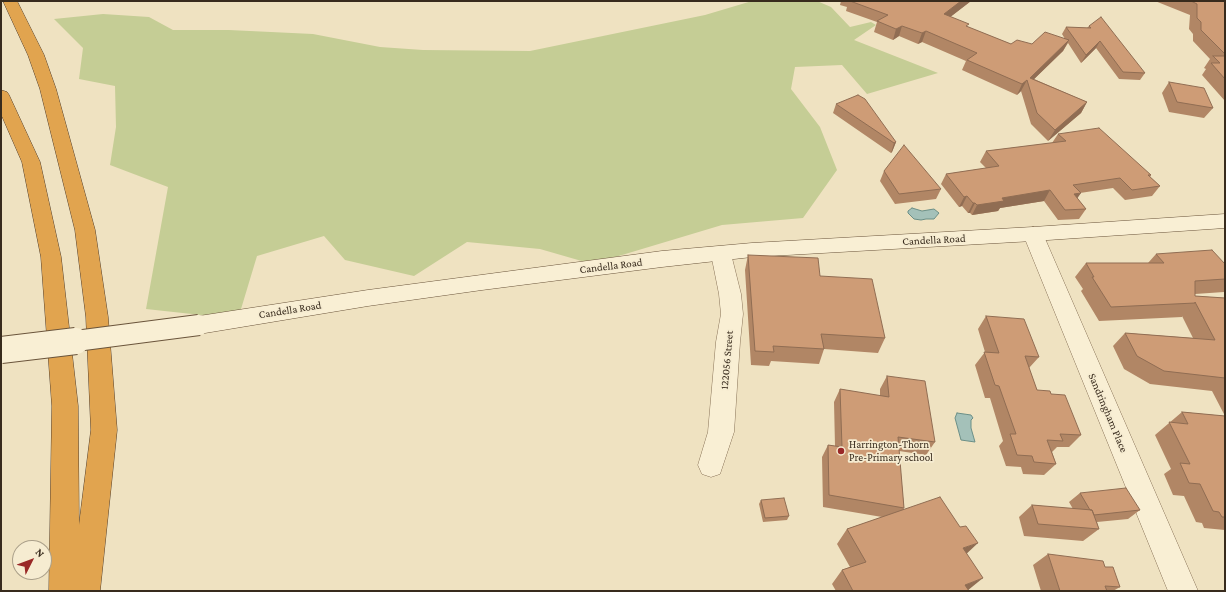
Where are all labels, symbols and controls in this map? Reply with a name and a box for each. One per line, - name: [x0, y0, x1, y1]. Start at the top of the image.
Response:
- street label: Candella Road: [902, 232, 966, 248]
- street label: Candella Road: [579, 256, 643, 276]
- street label: Candella Road: [258, 299, 322, 321]
- street label: 122056 Street: [718, 330, 736, 390]
- street label: Sandringham Place: [1085, 371, 1131, 455]
- place label: Harrington-Thorn Pre-Primary school: [849, 438, 933, 464]
- marker: Harrington-Thorn Pre-Primary school: [836, 446, 846, 456]
- north arrow: [12, 540, 52, 580]
- text: N: [33, 546, 47, 559]

